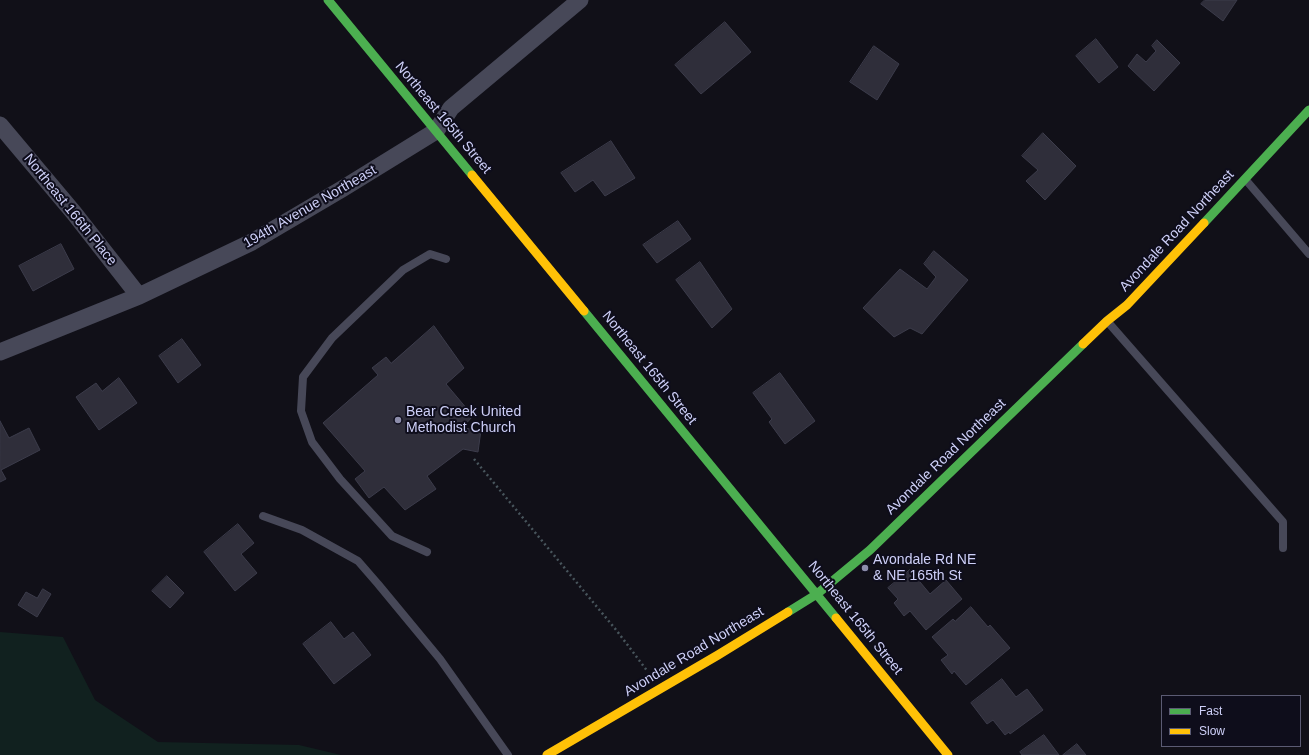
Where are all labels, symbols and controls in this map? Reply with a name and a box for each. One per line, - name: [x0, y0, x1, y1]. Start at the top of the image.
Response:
- street label: Northeast 165th Street: [391, 59, 495, 177]
- street label: Northeast 166th Place: [20, 151, 120, 269]
- street label: 194th Avenue Northeast: [241, 162, 379, 252]
- street label: Avondale Road Northeast: [1116, 167, 1238, 295]
- street label: Northeast 165th Street: [598, 308, 700, 428]
- street label: Avondale Road Northeast: [883, 395, 1009, 519]
- place label: Bear Creek United Methodist Church: [406, 404, 521, 436]
- marker: Bear Creek United Methodist Church: [393, 415, 403, 425]
- place label: Avondale Rd NE & NE 165th St: [873, 552, 976, 584]
- street label: Northeast 165th Street: [804, 558, 906, 678]
- marker: Avondale Rd NE & NE 165th St: [860, 563, 870, 573]
- street label: Avondale Road Northeast: [621, 604, 767, 700]
- legend: [1161, 695, 1301, 747]
- text: Fast: [1199, 704, 1222, 718]
- text: Slow: [1199, 724, 1225, 738]

